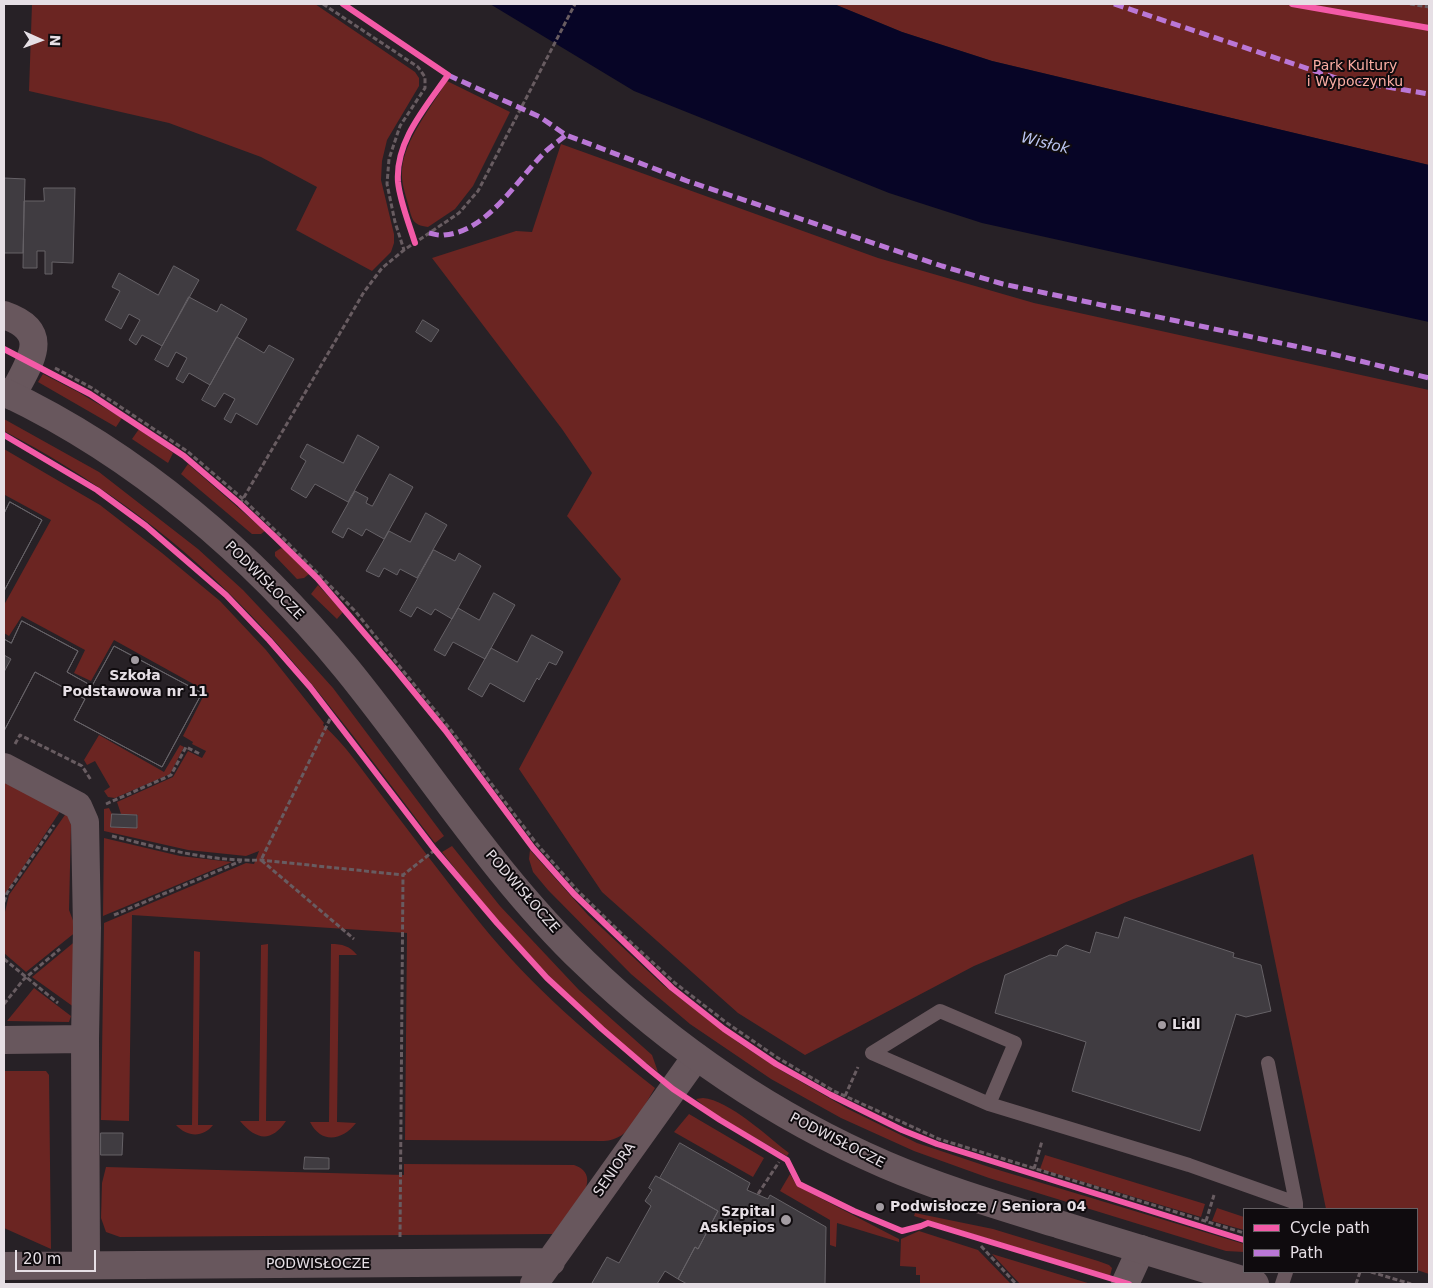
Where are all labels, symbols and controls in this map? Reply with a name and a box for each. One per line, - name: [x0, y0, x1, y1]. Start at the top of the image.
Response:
- north arrow: [15, 15, 65, 65]
- text: N: [47, 34, 63, 47]
- park label: Park Kultury i Wypoczynku: [1307, 58, 1403, 90]
- water label: Wisłok: [1019, 129, 1071, 159]
- street label: PODWISŁOCZE: [221, 538, 307, 624]
- marker: Szkoła Podstawowa nr 11: [129, 654, 141, 666]
- place label: Szkoła Podstawowa nr 11: [62, 668, 208, 700]
- street label: PODWISŁOCZE: [481, 847, 563, 937]
- place label: Lidl: [1172, 1017, 1201, 1033]
- marker: Lidl: [1156, 1019, 1168, 1031]
- street label: PODWISŁOCZE: [787, 1110, 887, 1172]
- street label: SENIORA: [590, 1140, 640, 1200]
- place label: Podwisłocze / Seniora 04: [890, 1199, 1086, 1215]
- marker: Podwisłocze / Seniora 04: [874, 1201, 886, 1213]
- place label: Szpital Asklepios: [699, 1204, 775, 1236]
- legend: [1243, 1208, 1418, 1273]
- marker: Szpital Asklepios: [779, 1213, 793, 1227]
- text: Cycle path: [1290, 1219, 1370, 1237]
- scale bar: [18, 1240, 99, 1272]
- text: Path: [1290, 1244, 1323, 1262]
- text: 20 m: [23, 1250, 61, 1268]
- street label: PODWISŁOCZE: [266, 1256, 370, 1272]

